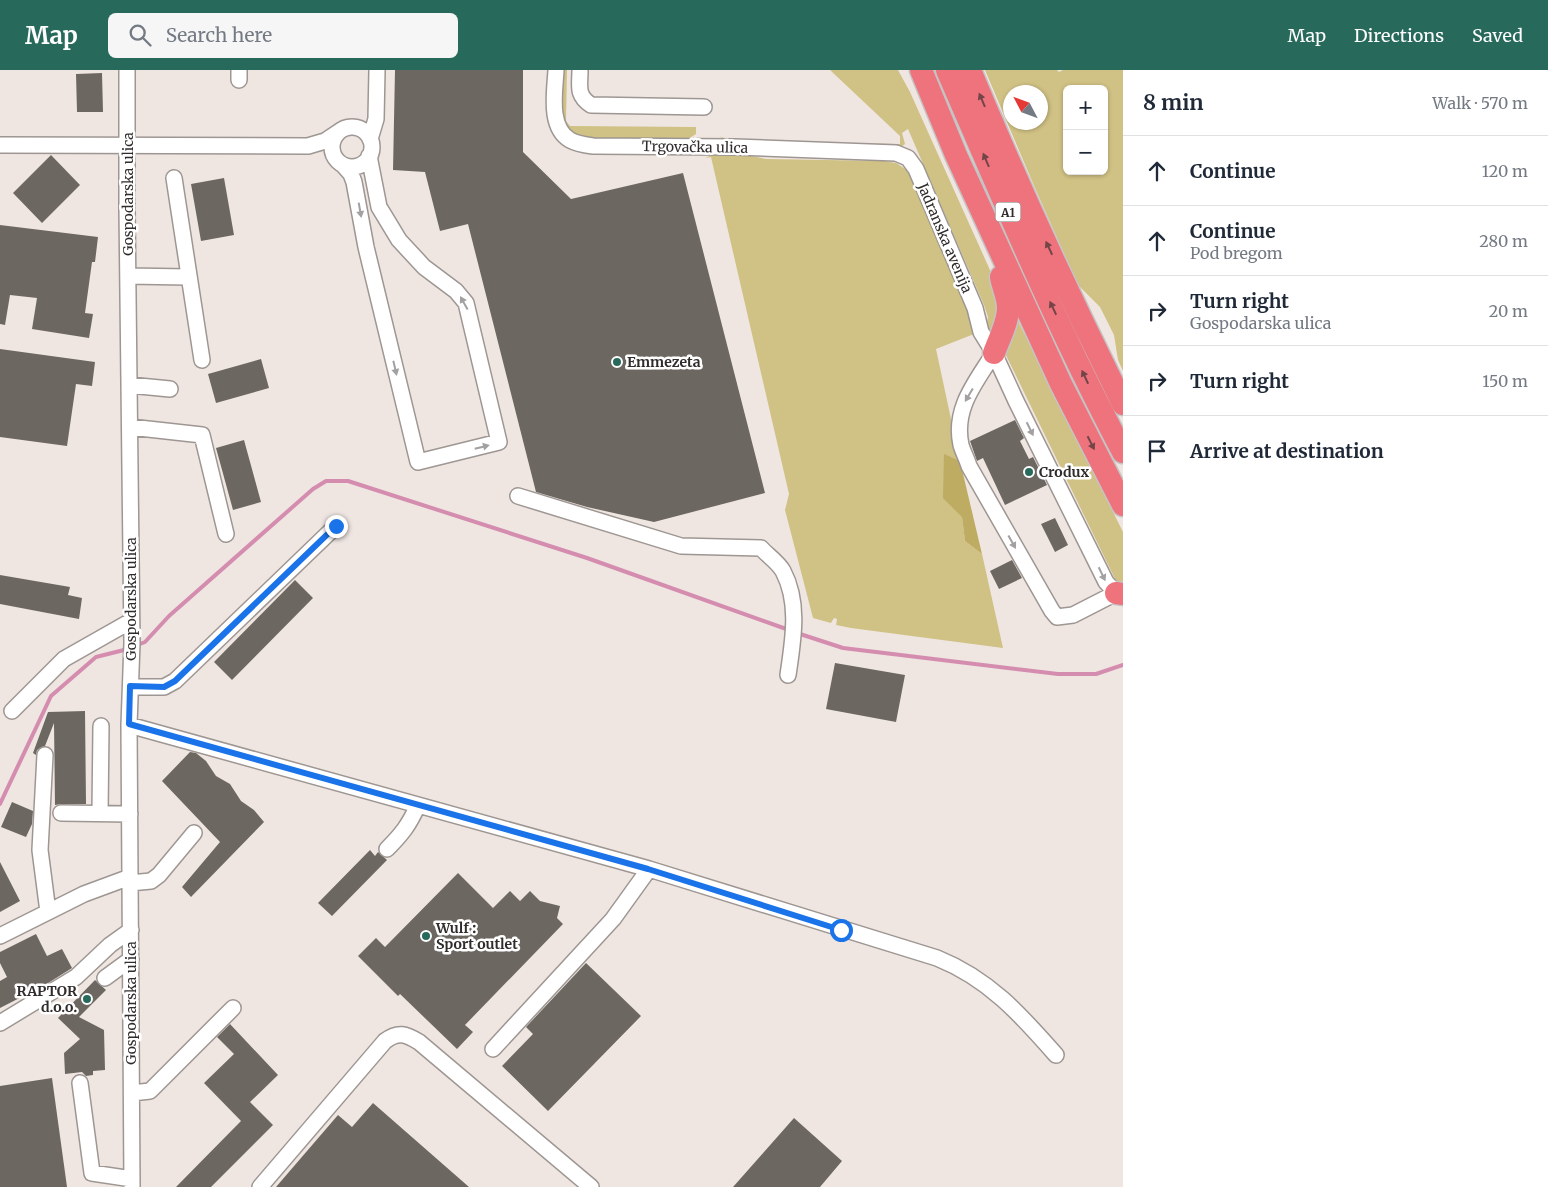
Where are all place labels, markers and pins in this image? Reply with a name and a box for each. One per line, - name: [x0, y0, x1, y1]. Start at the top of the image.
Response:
- place label: Emmezeta: [627, 353, 701, 371]
- marker: Emmezeta: [611, 356, 623, 368]
- place label: Crodux: [1039, 463, 1090, 481]
- marker: Crodux: [1023, 466, 1035, 478]
- place label: Wulf : Sport outlet: [435, 919, 518, 953]
- marker: Wulf : Sport outlet: [420, 930, 432, 942]
- place label: RAPTOR d.o.o.: [16, 982, 78, 1016]
- marker: RAPTOR d.o.o.: [81, 993, 93, 1005]

